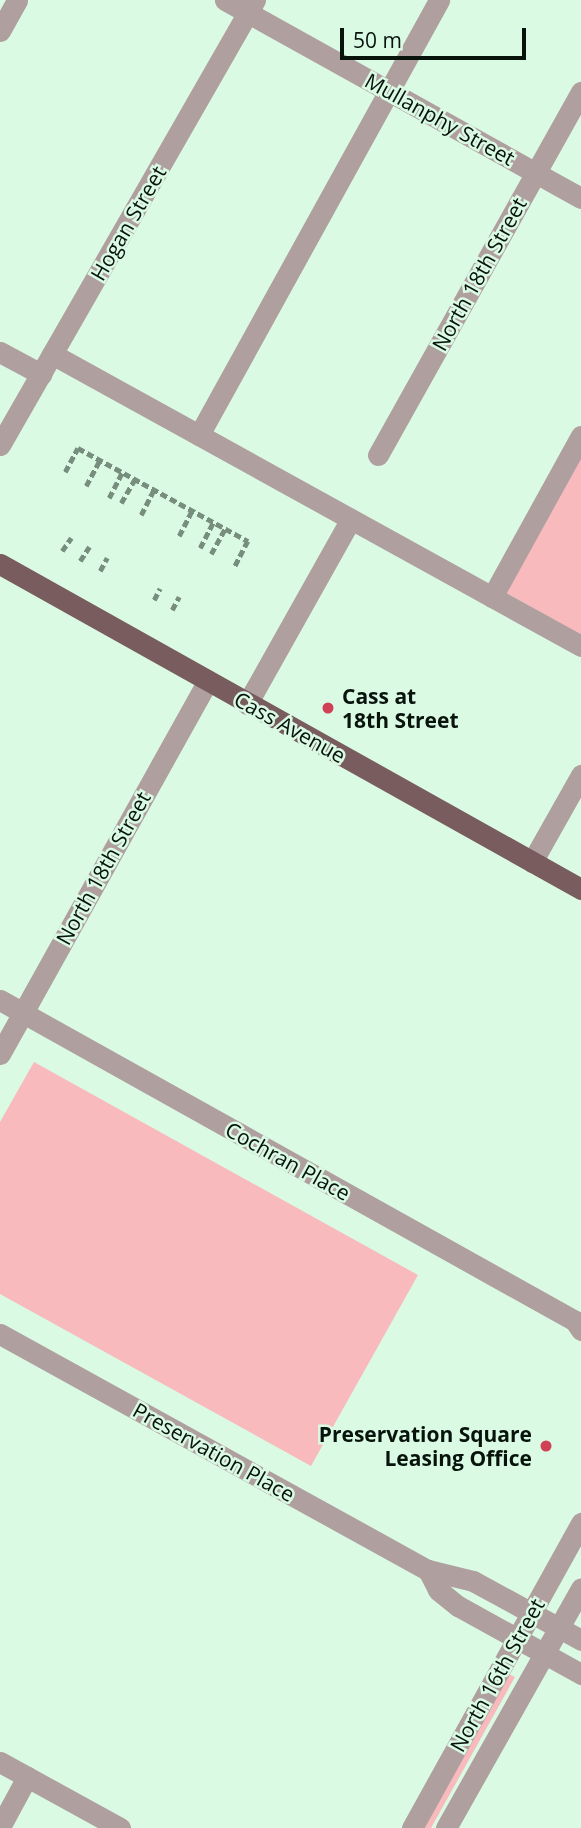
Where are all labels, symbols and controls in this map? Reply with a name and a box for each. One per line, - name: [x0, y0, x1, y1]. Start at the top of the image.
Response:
- scale bar: [343, 14, 528, 58]
- text: 50 m: [353, 26, 402, 54]
- street label: Mullanphy Street: [361, 67, 519, 171]
- street label: Hogan Street: [85, 161, 171, 285]
- street label: North 18th Street: [426, 193, 532, 355]
- place label: Cass at 18th Street: [342, 683, 459, 733]
- street label: Cass Avenue: [230, 686, 350, 768]
- marker: Cass at 18th Street: [320, 700, 336, 716]
- street label: North 18th Street: [50, 787, 156, 949]
- street label: Cochran Place: [221, 1116, 355, 1206]
- street label: Preservation Place: [129, 1397, 299, 1507]
- place label: Preservation Square Leasing Office: [319, 1421, 532, 1471]
- marker: Preservation Square Leasing Office: [538, 1438, 554, 1454]
- street label: North 16th Street: [444, 1594, 550, 1756]

